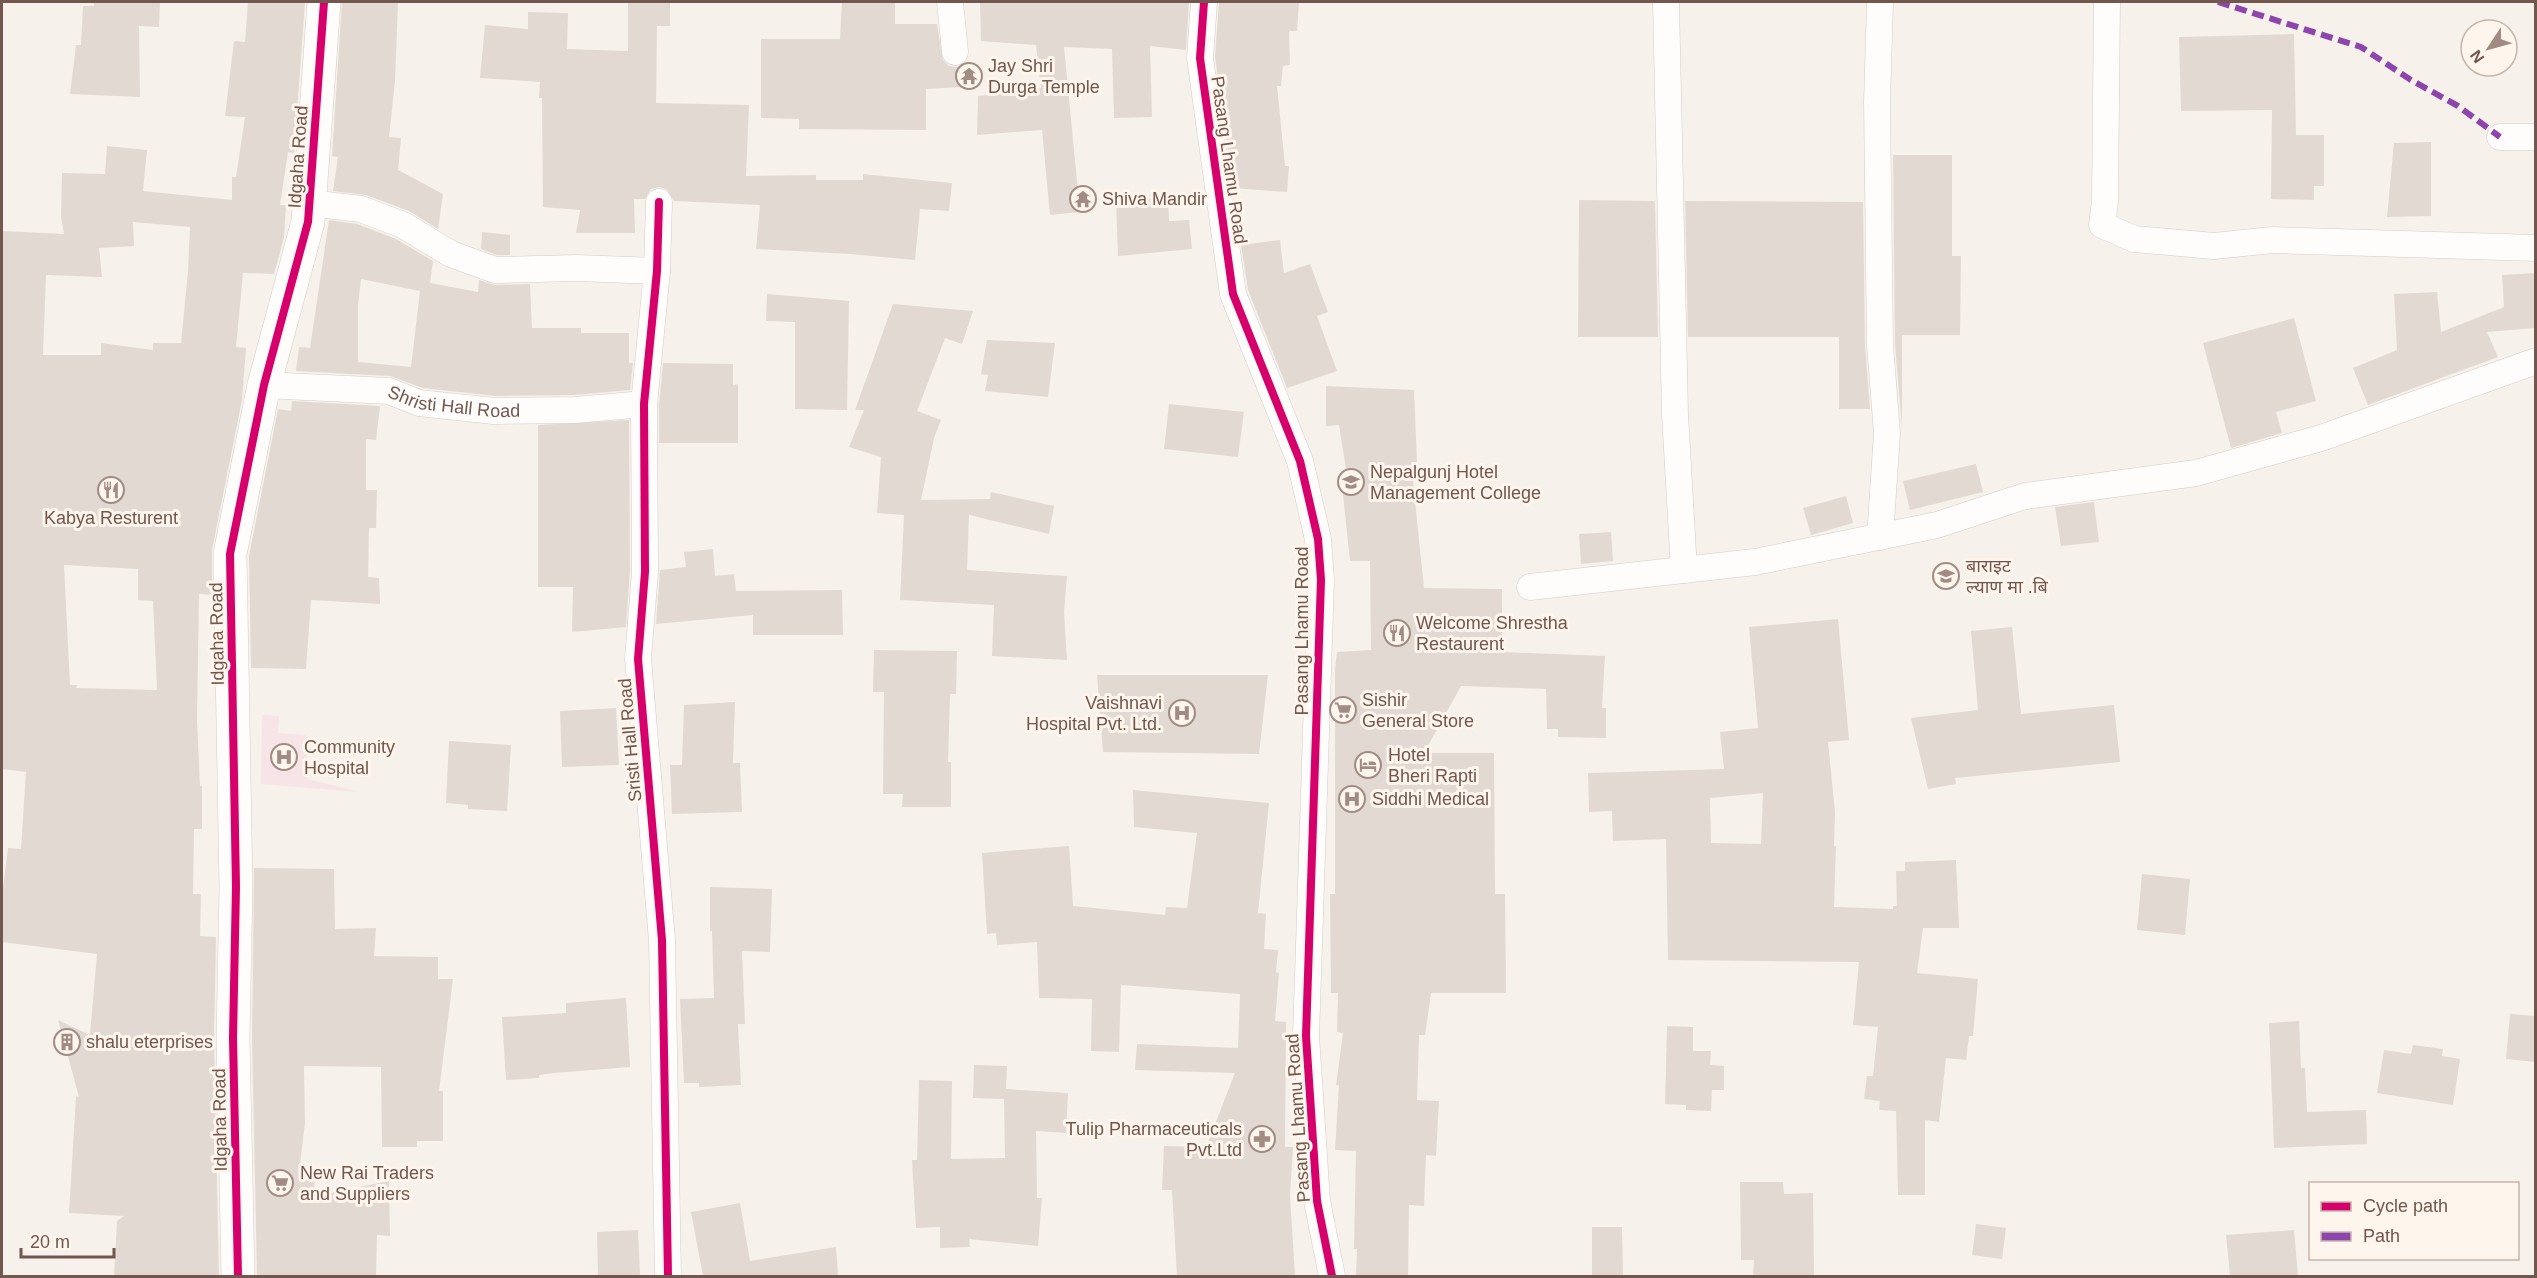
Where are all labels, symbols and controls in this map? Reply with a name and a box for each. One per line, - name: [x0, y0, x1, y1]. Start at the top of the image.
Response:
- north arrow: [2459, 18, 2519, 78]
- text: N: [2467, 47, 2488, 66]
- place label: Jay Shri Durga Temple: [988, 56, 1100, 97]
- temple icon: Jay Shri Durga Temple: [954, 61, 984, 91]
- street label: Pasang Lhamu Road: [1207, 75, 1251, 245]
- street label: Idgaha Road: [284, 105, 312, 209]
- temple icon: Shiva Mandir: [1068, 184, 1098, 214]
- place label: Shiva Mandir: [1102, 189, 1207, 209]
- street label: Shristi Hall Road: [385, 382, 520, 421]
- place label: Nepalgunj Hotel Management College: [1370, 462, 1541, 503]
- school or university icon: Nepalgunj Hotel Management College: [1336, 467, 1366, 497]
- restaurant icon: Kabya Resturent: [96, 475, 126, 505]
- place label: Kabya Resturent: [44, 508, 178, 528]
- street label: Pasang Lhamu Road: [1292, 546, 1312, 716]
- place label: बाराइट ल्याण मा .बि: [1966, 556, 2048, 597]
- school or university icon: बाराइट ल्याण मा .बि: [1931, 561, 1961, 591]
- street label: Idgaha Road: [206, 582, 228, 686]
- place label: Welcome Shrestha Restaurent: [1416, 613, 1569, 654]
- restaurant icon: Welcome Shrestha Restaurent: [1382, 618, 1412, 648]
- street label: Sristi Hall Road: [615, 677, 645, 803]
- place label: Sishir General Store: [1362, 690, 1474, 731]
- place label: Vaishnavi Hospital Pvt. Ltd.: [1026, 693, 1162, 734]
- supermarket icon: Sishir General Store: [1328, 695, 1358, 725]
- hospital icon: Vaishnavi Hospital Pvt. Ltd.: [1167, 698, 1197, 728]
- place label: Community Hospital: [304, 737, 395, 778]
- hospital icon: Community Hospital: [269, 742, 299, 772]
- place label: Hotel Bheri Rapti: [1388, 745, 1477, 786]
- hotel icon: Hotel Bheri Rapti: [1353, 750, 1383, 780]
- hospital icon: Siddhi Medical: [1337, 784, 1367, 814]
- place label: Siddhi Medical: [1372, 789, 1489, 809]
- building icon: shalu eterprises: [52, 1027, 82, 1057]
- place label: shalu eterprises: [86, 1032, 213, 1052]
- street label: Pasang Lhamu Road: [1282, 1033, 1314, 1203]
- street label: Idgaha Road: [209, 1068, 231, 1172]
- place label: Tulip Pharmaceuticals Pvt.Ltd: [1066, 1119, 1242, 1160]
- pharmacy icon: Tulip Pharmaceuticals Pvt.Ltd: [1247, 1124, 1277, 1154]
- place label: New Rai Traders and Suppliers: [300, 1163, 434, 1204]
- supermarket icon: New Rai Traders and Suppliers: [265, 1168, 295, 1198]
- legend: [2309, 1182, 2519, 1260]
- text: Cycle path: [2363, 1196, 2448, 1216]
- scale bar: [21, 1221, 114, 1259]
- text: Path: [2363, 1226, 2400, 1246]
- text: 20 m: [30, 1232, 70, 1252]

